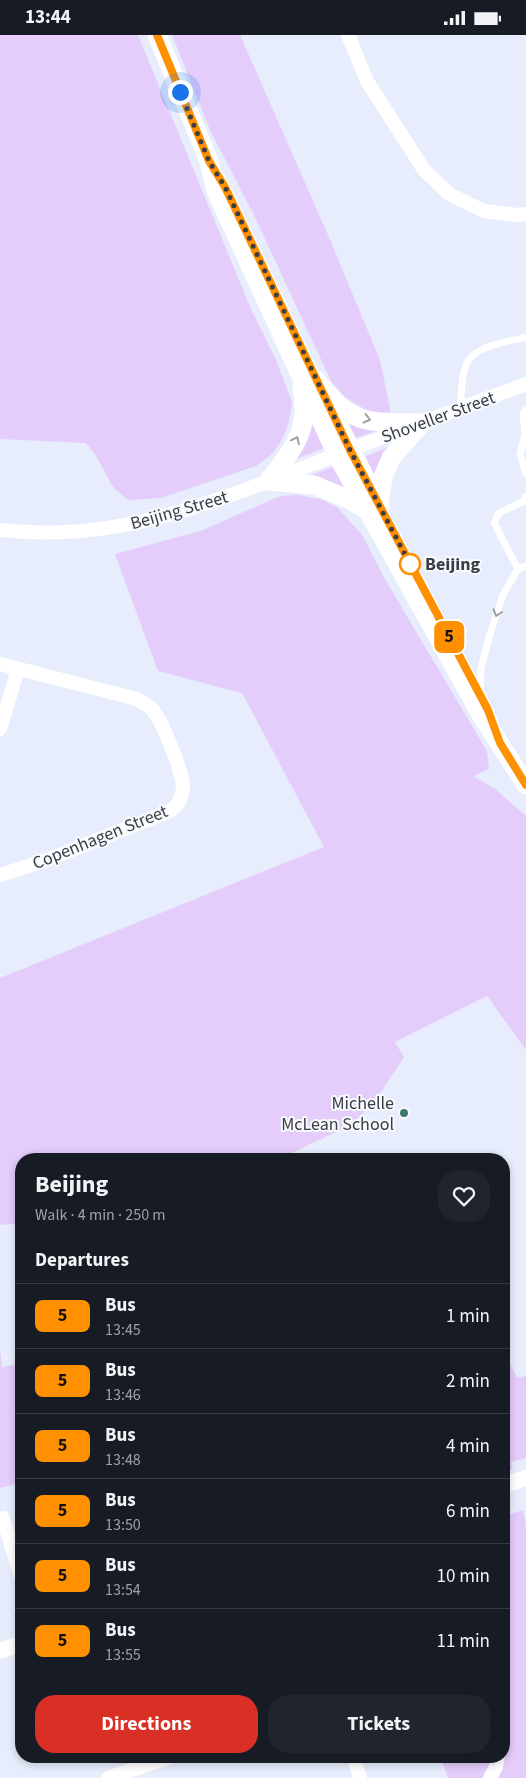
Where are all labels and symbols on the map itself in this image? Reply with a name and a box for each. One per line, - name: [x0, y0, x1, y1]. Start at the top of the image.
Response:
- your location: [168, 80, 193, 105]
- street label: Shoveller Street: [378, 385, 499, 450]
- one-way arrow: [363, 413, 372, 424]
- one-way arrow: [290, 437, 300, 446]
- street label: Beijing Street: [127, 485, 231, 536]
- place label: Beijing: [425, 552, 480, 577]
- marker: Beijing: [399, 553, 421, 575]
- one-way arrow: [493, 608, 503, 616]
- line badge: 5: [433, 621, 465, 653]
- street label: Copenhagen Street: [29, 799, 172, 876]
- place label: Michelle McLean School: [281, 1091, 394, 1137]
- marker: Michelle McLean School: [398, 1107, 410, 1119]

